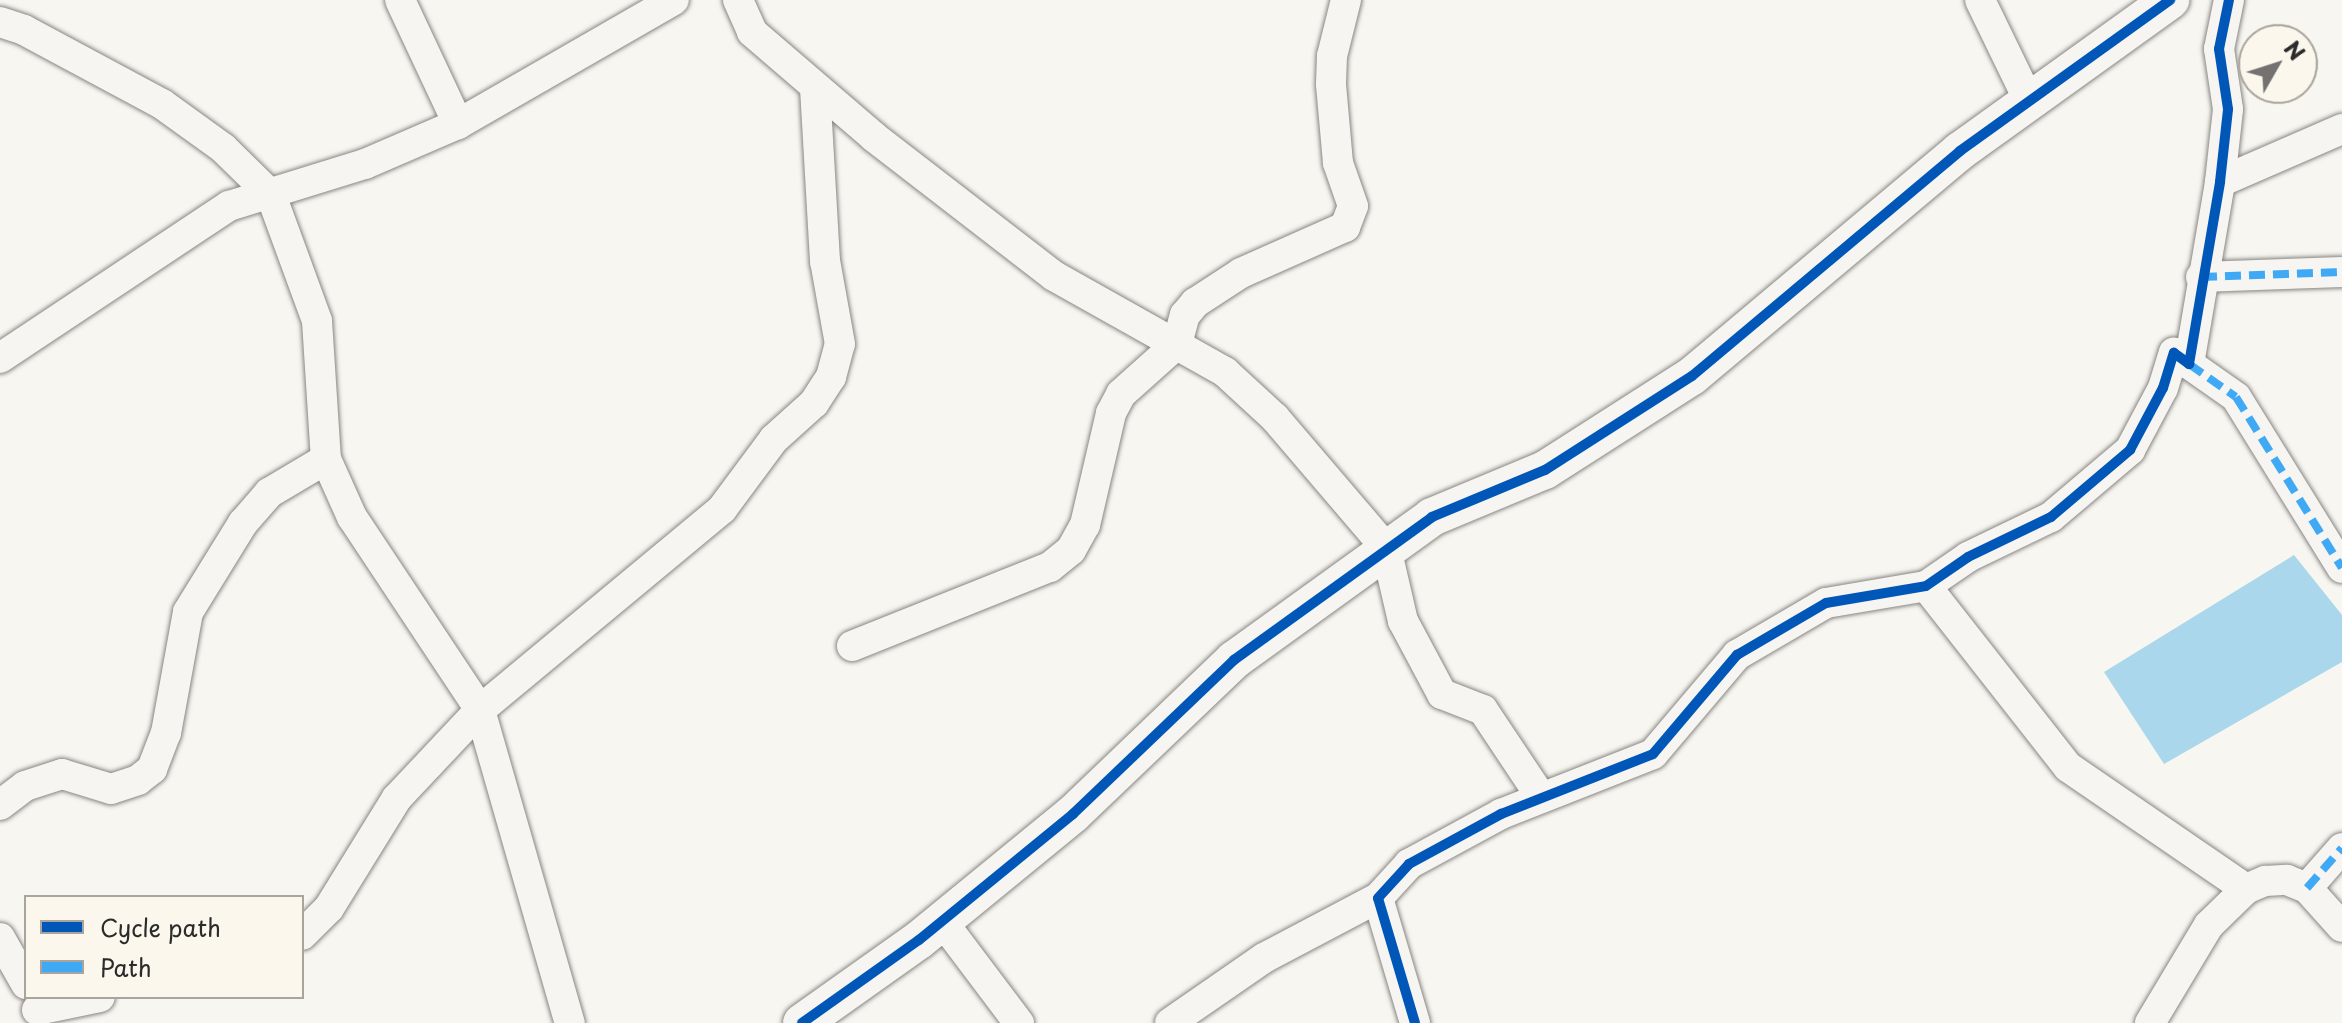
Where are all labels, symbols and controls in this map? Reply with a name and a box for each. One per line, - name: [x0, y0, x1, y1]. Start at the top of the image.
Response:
- north arrow: [2238, 24, 2318, 104]
- text: N: [2277, 33, 2314, 67]
- legend: [24, 895, 304, 999]
- text: Cycle path: [100, 909, 221, 945]
- text: Path: [100, 949, 152, 985]

